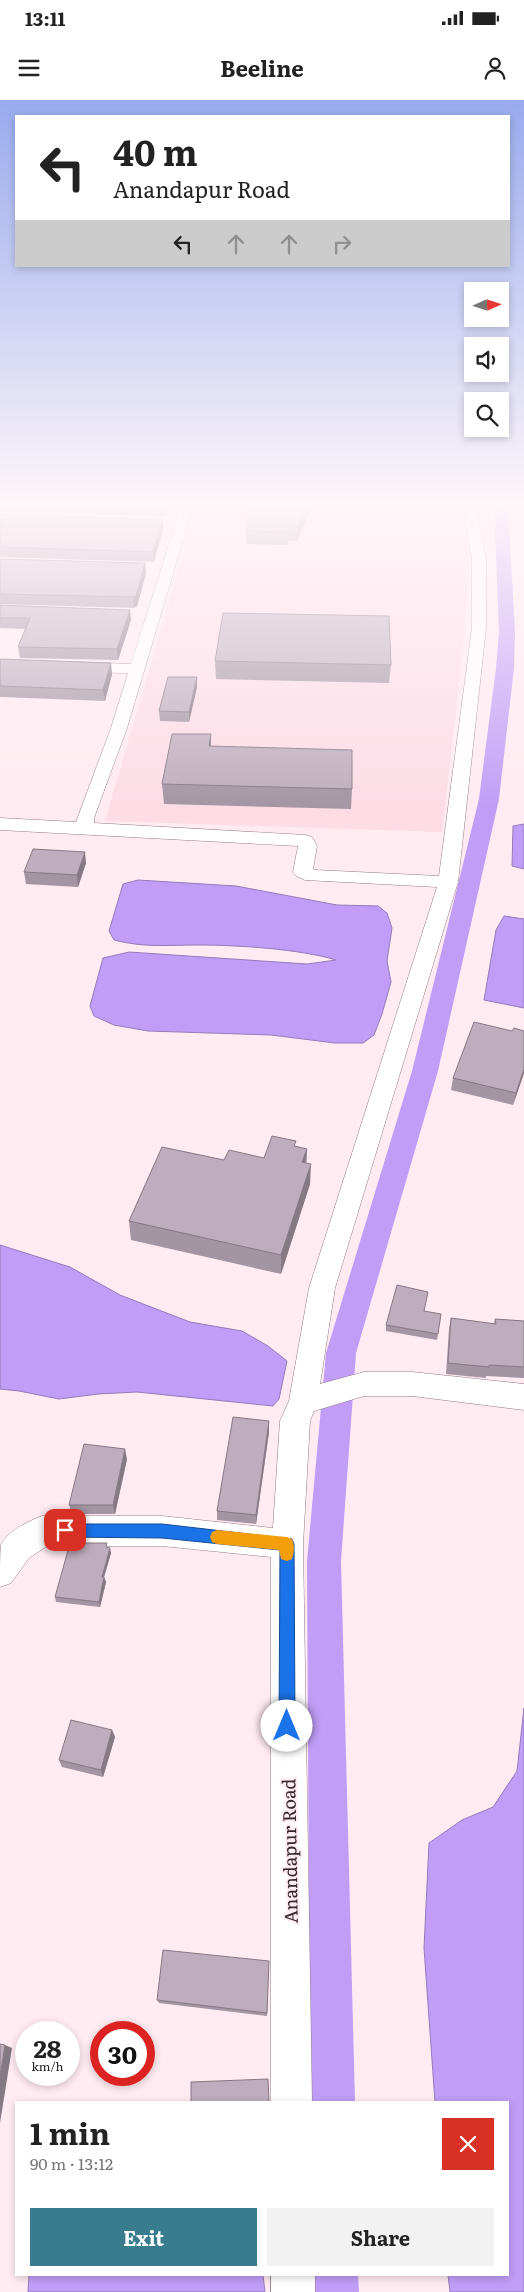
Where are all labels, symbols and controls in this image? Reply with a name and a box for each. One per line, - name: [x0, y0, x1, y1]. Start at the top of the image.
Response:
- text: 13:11: [25, 4, 65, 32]
- text: Beeline: [220, 51, 304, 84]
- icon: menu: [15, 54, 43, 82]
- icon: person: [481, 54, 509, 82]
- text: 40 m: [113, 125, 198, 177]
- icon: left: [30, 135, 95, 200]
- text: Anandapur Road: [113, 172, 290, 205]
- icon: left: [169, 230, 197, 258]
- icon: ahead: [222, 230, 250, 258]
- icon: ahead: [275, 230, 303, 258]
- icon: right: [328, 230, 356, 258]
- north arrow: [464, 282, 509, 328]
- map controls: [464, 282, 509, 437]
- button: sound: [464, 337, 509, 382]
- button: search: [464, 392, 509, 437]
- pin: [44, 1509, 86, 1551]
- icon: arrive: [51, 1516, 79, 1544]
- position arrow: [260, 1699, 312, 1751]
- street label: Anandapur Road: [274, 1778, 304, 1924]
- speed limit sign: 30: [90, 2021, 155, 2086]
- text: 28: [33, 2029, 62, 2066]
- text: km/h: [32, 2057, 63, 2075]
- text: 1 min: [30, 2110, 110, 2154]
- button: close: [442, 2118, 494, 2170]
- text: 90 m · 13:12: [30, 2151, 113, 2175]
- button: Exit: [30, 2208, 257, 2266]
- button: Share: [267, 2208, 494, 2266]

